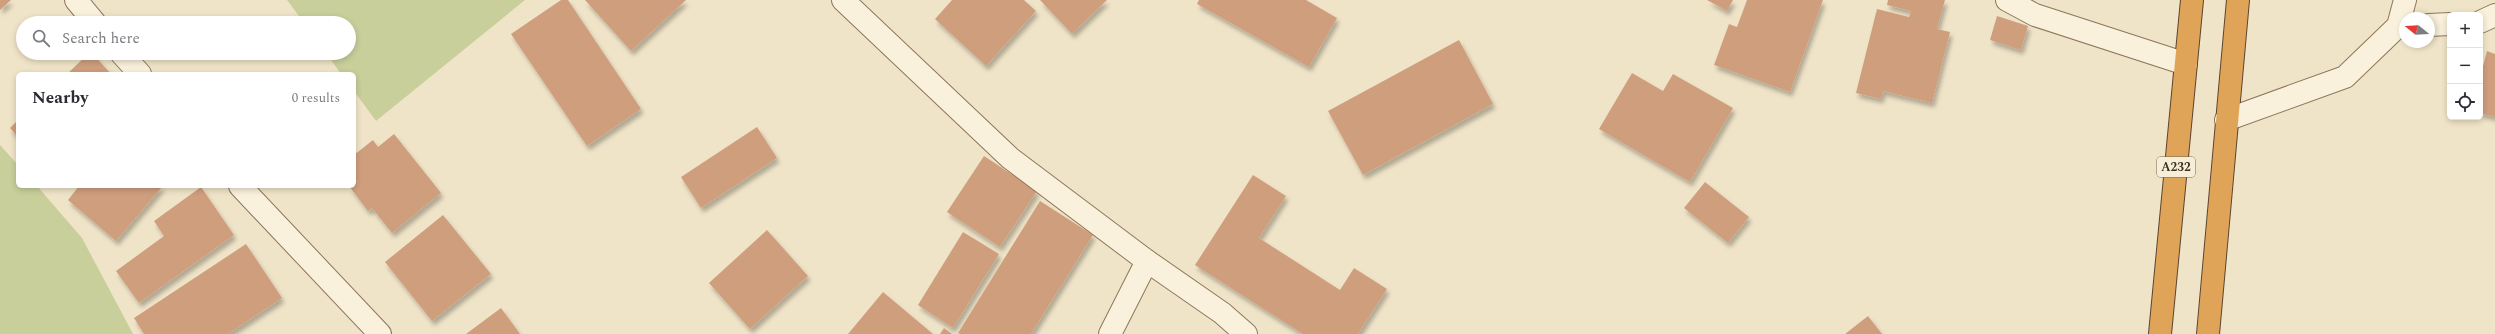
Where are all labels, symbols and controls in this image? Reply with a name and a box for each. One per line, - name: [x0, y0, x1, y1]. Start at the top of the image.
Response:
- north arrow: [2399, 12, 2435, 48]
- map controls: [2447, 12, 2483, 120]
- button: +: [2447, 12, 2483, 48]
- search box: [16, 16, 356, 60]
- icon: search: [30, 27, 52, 49]
- text: Search here: [62, 27, 140, 50]
- button: −: [2447, 48, 2483, 84]
- button: locate: [2447, 84, 2483, 120]
- text: Nearby: [32, 85, 88, 111]
- text: 0 results: [292, 88, 340, 108]
- road number: A232: [2157, 157, 2195, 177]

